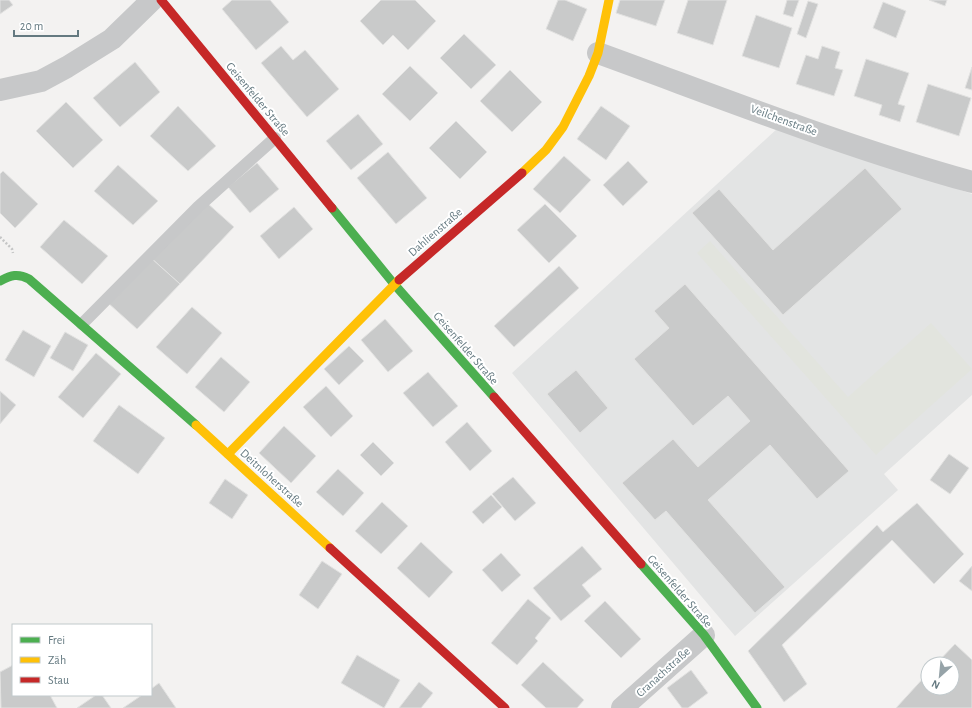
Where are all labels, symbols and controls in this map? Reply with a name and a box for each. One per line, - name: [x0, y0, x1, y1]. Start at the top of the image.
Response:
- scale bar: [14, 12, 78, 38]
- text: 20 m: [20, 20, 43, 32]
- street label: Geisenfelder Straße: [224, 60, 292, 138]
- street label: Veilchenstraße: [749, 102, 819, 138]
- street label: Dahlienstraße: [406, 206, 464, 258]
- street label: Geisenfelder Straße: [431, 309, 501, 387]
- street label: Deitnloherstraße: [238, 447, 306, 509]
- street label: Geisenfelder Straße: [645, 552, 715, 630]
- legend: [12, 624, 152, 696]
- text: Frei: [48, 634, 65, 646]
- street label: Cranachstraße: [634, 645, 692, 699]
- text: Zäh: [48, 654, 66, 666]
- north arrow: [920, 656, 960, 696]
- text: Stau: [48, 674, 69, 686]
- text: N: [930, 678, 942, 691]

